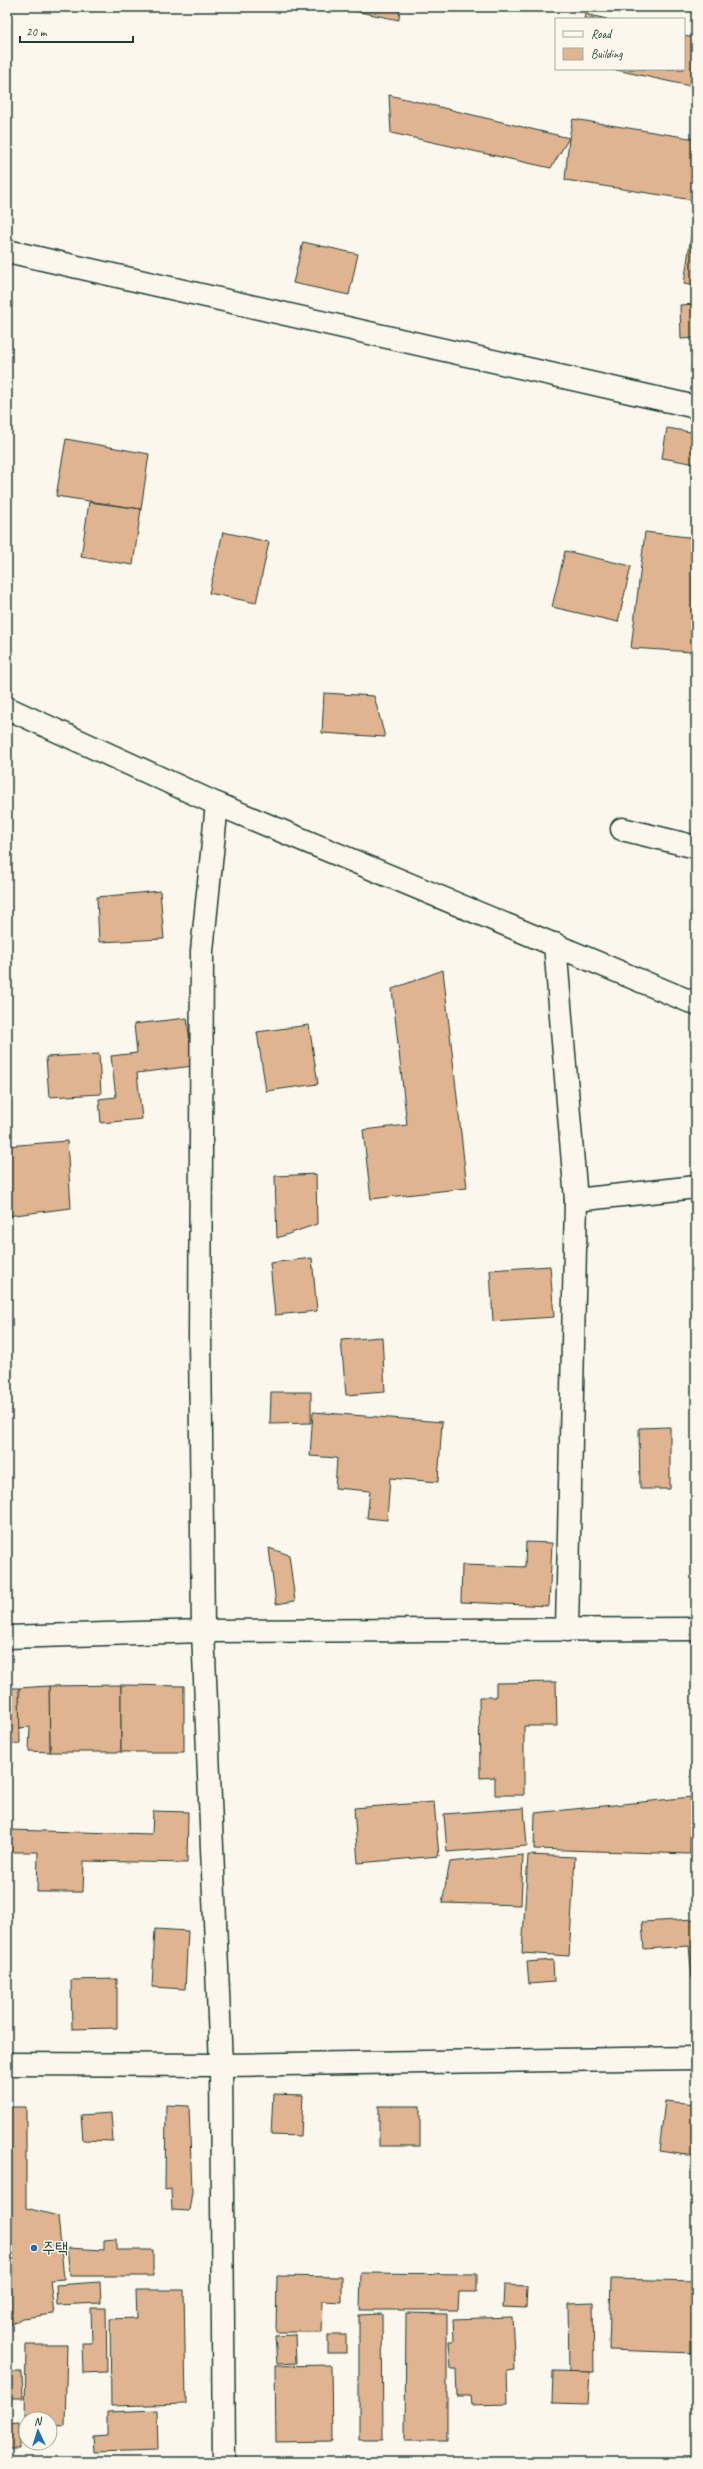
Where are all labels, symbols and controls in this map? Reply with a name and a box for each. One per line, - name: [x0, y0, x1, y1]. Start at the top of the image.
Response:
- scale bar: [20, 18, 133, 44]
- legend: [555, 18, 685, 70]
- text: 20 m: [26, 24, 48, 40]
- text: Road: [591, 26, 613, 42]
- text: Building: [591, 46, 623, 62]
- place label: 주택: [42, 2238, 68, 2258]
- marker: 주택: [29, 2243, 39, 2253]
- north arrow: [18, 2411, 58, 2451]
- text: N: [33, 2414, 43, 2428]

